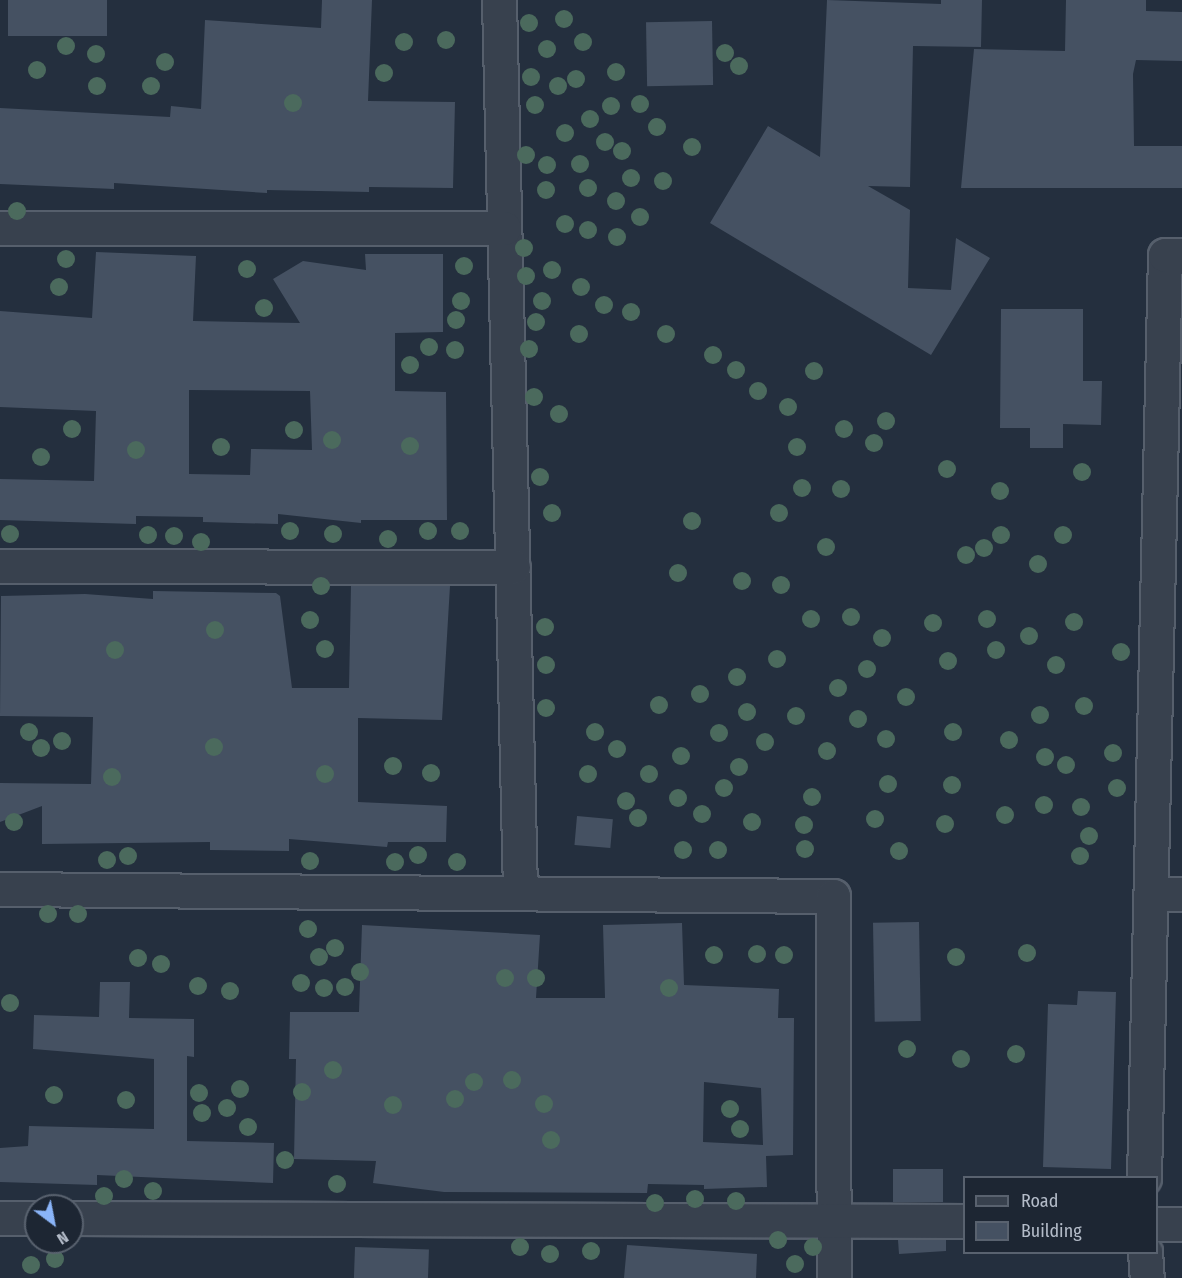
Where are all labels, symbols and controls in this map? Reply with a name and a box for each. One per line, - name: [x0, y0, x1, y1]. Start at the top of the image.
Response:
- legend: [963, 1176, 1158, 1254]
- text: Road: [1021, 1190, 1058, 1212]
- north arrow: [24, 1194, 84, 1254]
- text: Building: [1021, 1220, 1082, 1242]
- text: N: [54, 1227, 72, 1249]

